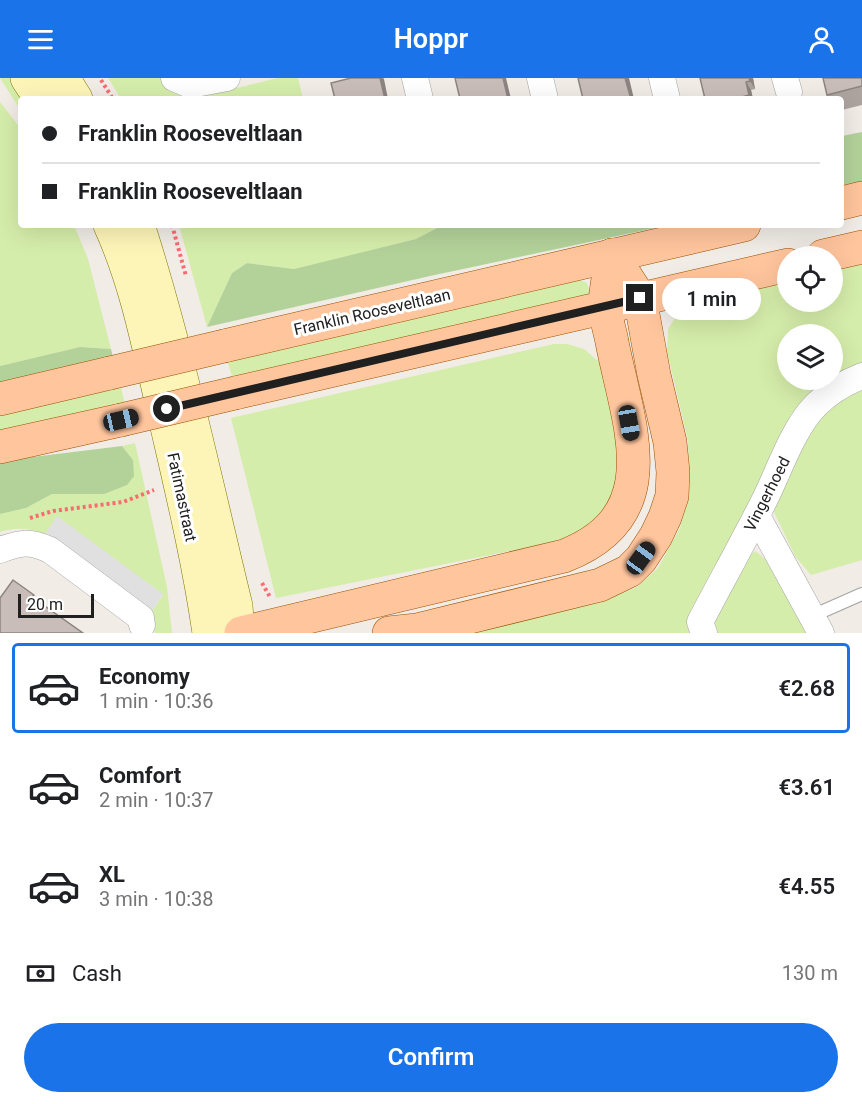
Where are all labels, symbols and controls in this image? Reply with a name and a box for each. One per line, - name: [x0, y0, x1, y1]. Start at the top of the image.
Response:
- icon: menu: [24, 23, 57, 56]
- text: Hoppr: [394, 23, 468, 55]
- icon: person: [805, 23, 838, 56]
- text: Franklin Rooseveltlaan: [78, 121, 303, 146]
- text: Franklin Rooseveltlaan: [78, 179, 303, 204]
- map controls: [777, 246, 843, 390]
- button: locate: [777, 246, 843, 312]
- callout: 1 min: [661, 277, 760, 319]
- route end: [626, 284, 653, 311]
- street label: Franklin Rooseveltlaan: [292, 285, 452, 339]
- text: 1 min: [686, 287, 737, 311]
- button: layers: [777, 324, 843, 390]
- route start: [153, 395, 180, 422]
- car: [617, 404, 641, 442]
- car: [101, 407, 141, 433]
- street label: Fatimastraat: [163, 451, 201, 543]
- street label: Vingerhoed: [740, 453, 794, 535]
- car: [623, 538, 659, 578]
- scale bar: [18, 591, 94, 618]
- text: 20 m: [27, 595, 63, 614]
- icon: car: [27, 661, 81, 715]
- text: Economy: [99, 664, 190, 689]
- text: €2.68: [778, 676, 835, 701]
- text: 1 min · 10:36: [99, 689, 214, 713]
- icon: car: [27, 760, 81, 814]
- text: Comfort: [99, 763, 181, 788]
- text: €3.61: [778, 775, 835, 800]
- text: 2 min · 10:37: [99, 788, 214, 812]
- icon: car: [27, 859, 81, 913]
- text: XL: [99, 862, 125, 887]
- text: €4.55: [778, 874, 835, 899]
- text: 3 min · 10:38: [99, 887, 214, 911]
- icon: cash: [24, 957, 57, 990]
- text: Cash: [72, 961, 122, 986]
- text: 130 m: [782, 961, 838, 985]
- button: Confirm: [24, 1023, 838, 1092]

